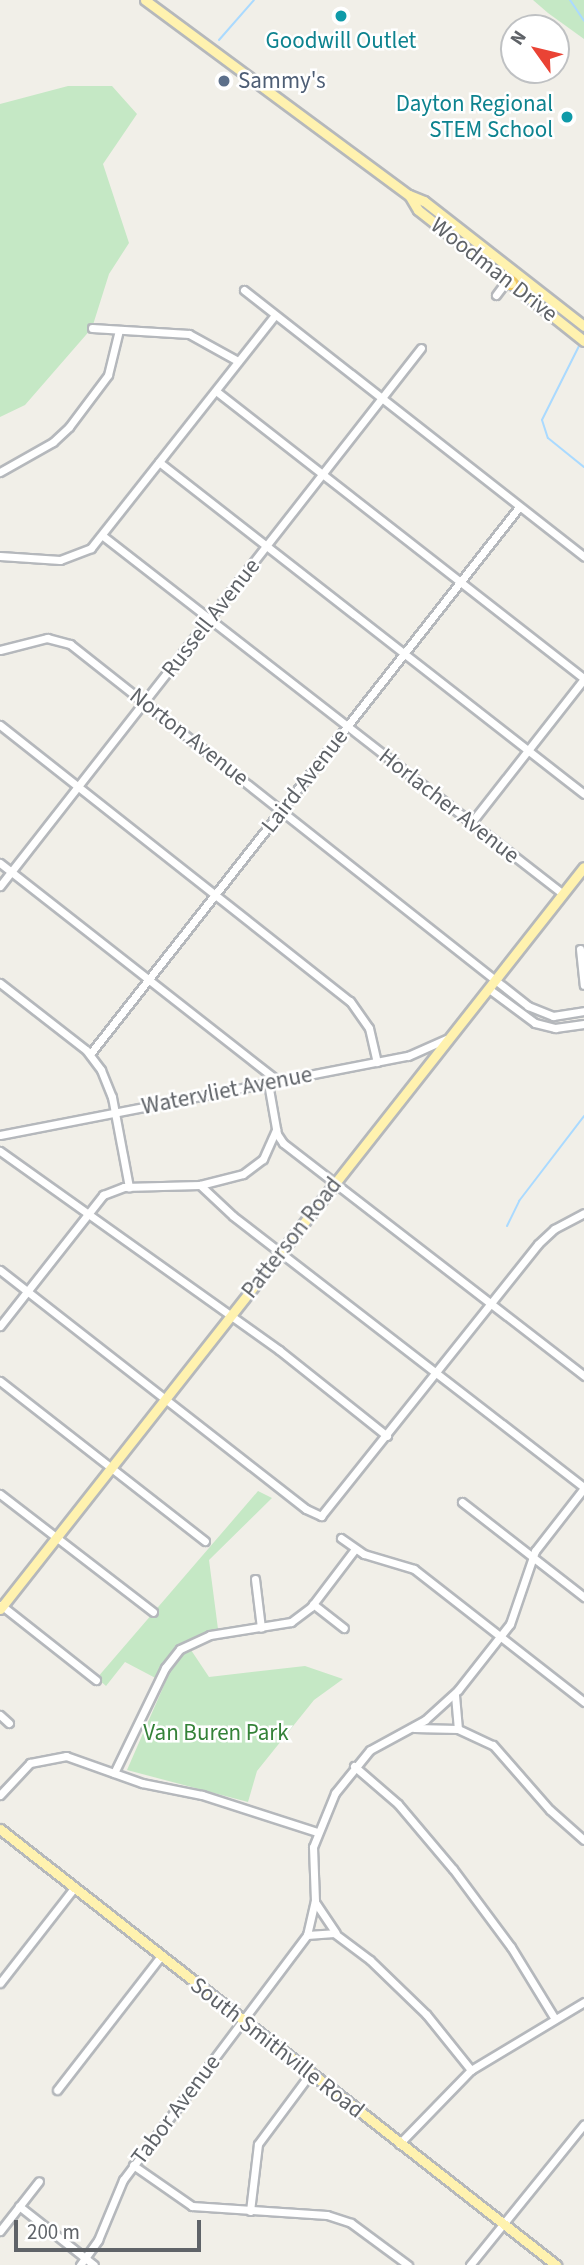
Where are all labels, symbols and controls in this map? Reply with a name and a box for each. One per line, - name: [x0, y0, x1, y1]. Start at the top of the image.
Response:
- marker: Goodwill Outlet: [333, 8, 349, 24]
- north arrow: [500, 14, 570, 84]
- text: N: [504, 25, 534, 51]
- place label: Goodwill Outlet: [266, 27, 416, 55]
- place label: Sammy's: [238, 67, 326, 95]
- marker: Sammy's: [216, 73, 232, 89]
- place label: Dayton Regional STEM School: [396, 90, 553, 144]
- marker: Dayton Regional STEM School: [559, 109, 575, 125]
- street label: Woodman Drive: [425, 212, 563, 328]
- street label: Russell Avenue: [156, 553, 266, 683]
- street label: Norton Avenue: [124, 682, 254, 792]
- street label: Laird Avenue: [256, 723, 354, 839]
- street label: Horlacher Avenue: [373, 743, 525, 869]
- street label: Watervliet Avenue: [139, 1061, 315, 1121]
- street label: Patterson Road: [236, 1172, 348, 1304]
- park label: Van Buren Park: [143, 1719, 289, 1747]
- street label: South Smithville Road: [185, 1972, 369, 2124]
- street label: Tabor Avenue: [126, 2049, 226, 2171]
- scale bar: [18, 2206, 205, 2250]
- text: 200 m: [27, 2217, 80, 2247]

